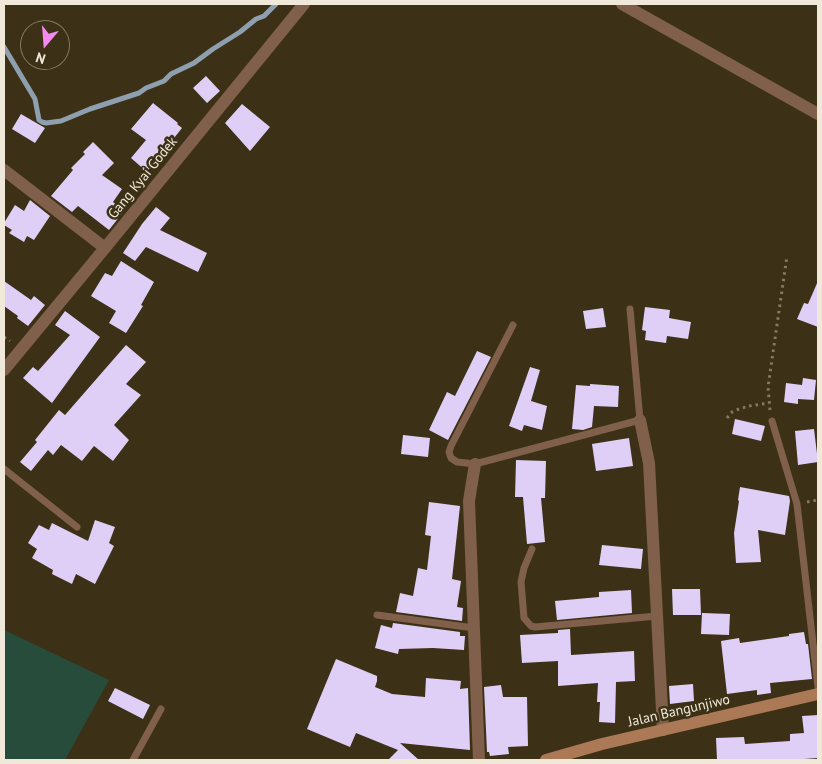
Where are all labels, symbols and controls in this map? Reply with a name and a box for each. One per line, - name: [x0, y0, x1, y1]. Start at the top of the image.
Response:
- north arrow: [20, 20, 70, 70]
- text: N: [34, 48, 48, 68]
- street label: Gang Kyai Godek: [105, 134, 181, 222]
- street label: Jalan Bangunjiwo: [626, 691, 732, 731]

